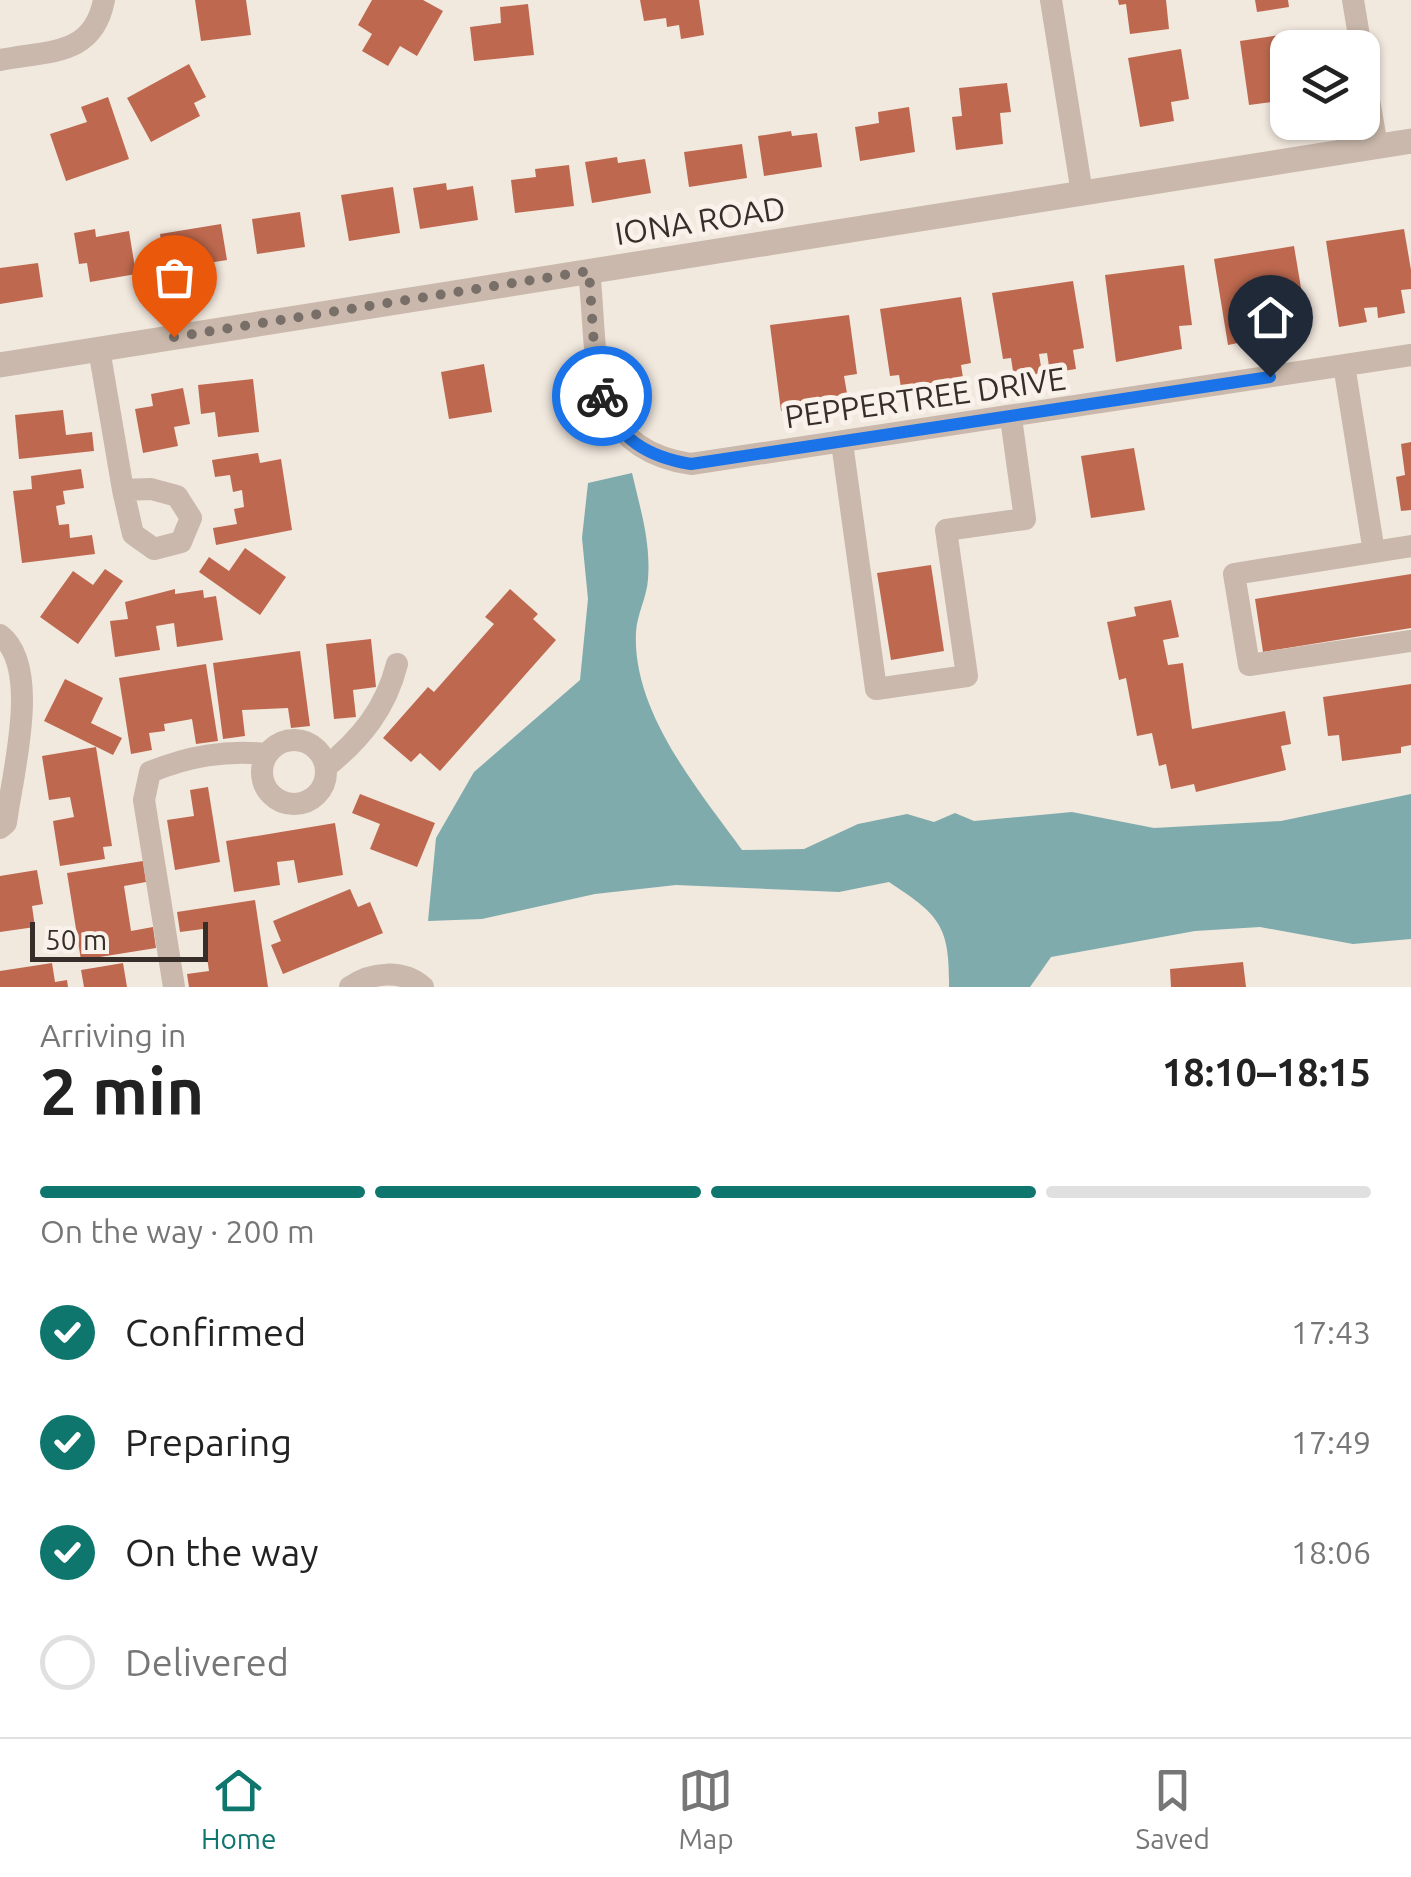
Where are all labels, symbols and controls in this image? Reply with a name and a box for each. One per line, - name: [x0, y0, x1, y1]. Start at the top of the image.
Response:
- map controls: [1270, 30, 1380, 140]
- button: layers: [1270, 30, 1380, 140]
- street label: IONA ROAD: [612, 189, 788, 251]
- pin: [132, 235, 217, 338]
- icon: bag: [147, 250, 202, 305]
- pin: [1228, 275, 1313, 378]
- icon: home: [1243, 290, 1298, 345]
- courier: [552, 346, 652, 446]
- street label: PEPPERTREE DRIVE: [782, 359, 1068, 435]
- icon: bike: [575, 369, 630, 424]
- scale bar: [30, 917, 208, 961]
- text: 50 m: [45, 924, 107, 955]
- text: Arriving in: [40, 1017, 186, 1053]
- text: 18:10–18:15: [1162, 1051, 1371, 1093]
- text: 2 min: [40, 1054, 204, 1127]
- text: On the way · 200 m: [40, 1213, 315, 1249]
- icon: check: [40, 1305, 95, 1360]
- text: Confirmed: [125, 1311, 306, 1353]
- text: 17:43: [1291, 1314, 1371, 1350]
- icon: check: [40, 1415, 95, 1470]
- text: Preparing: [125, 1421, 292, 1463]
- text: 17:49: [1291, 1424, 1371, 1460]
- icon: check: [40, 1525, 95, 1580]
- text: On the way: [125, 1531, 318, 1573]
- text: 18:06: [1291, 1534, 1371, 1570]
- text: Delivered: [125, 1641, 289, 1683]
- tab: Home: [201, 1763, 277, 1854]
- tab: Map: [678, 1763, 734, 1854]
- tab: Saved: [1135, 1763, 1210, 1854]

